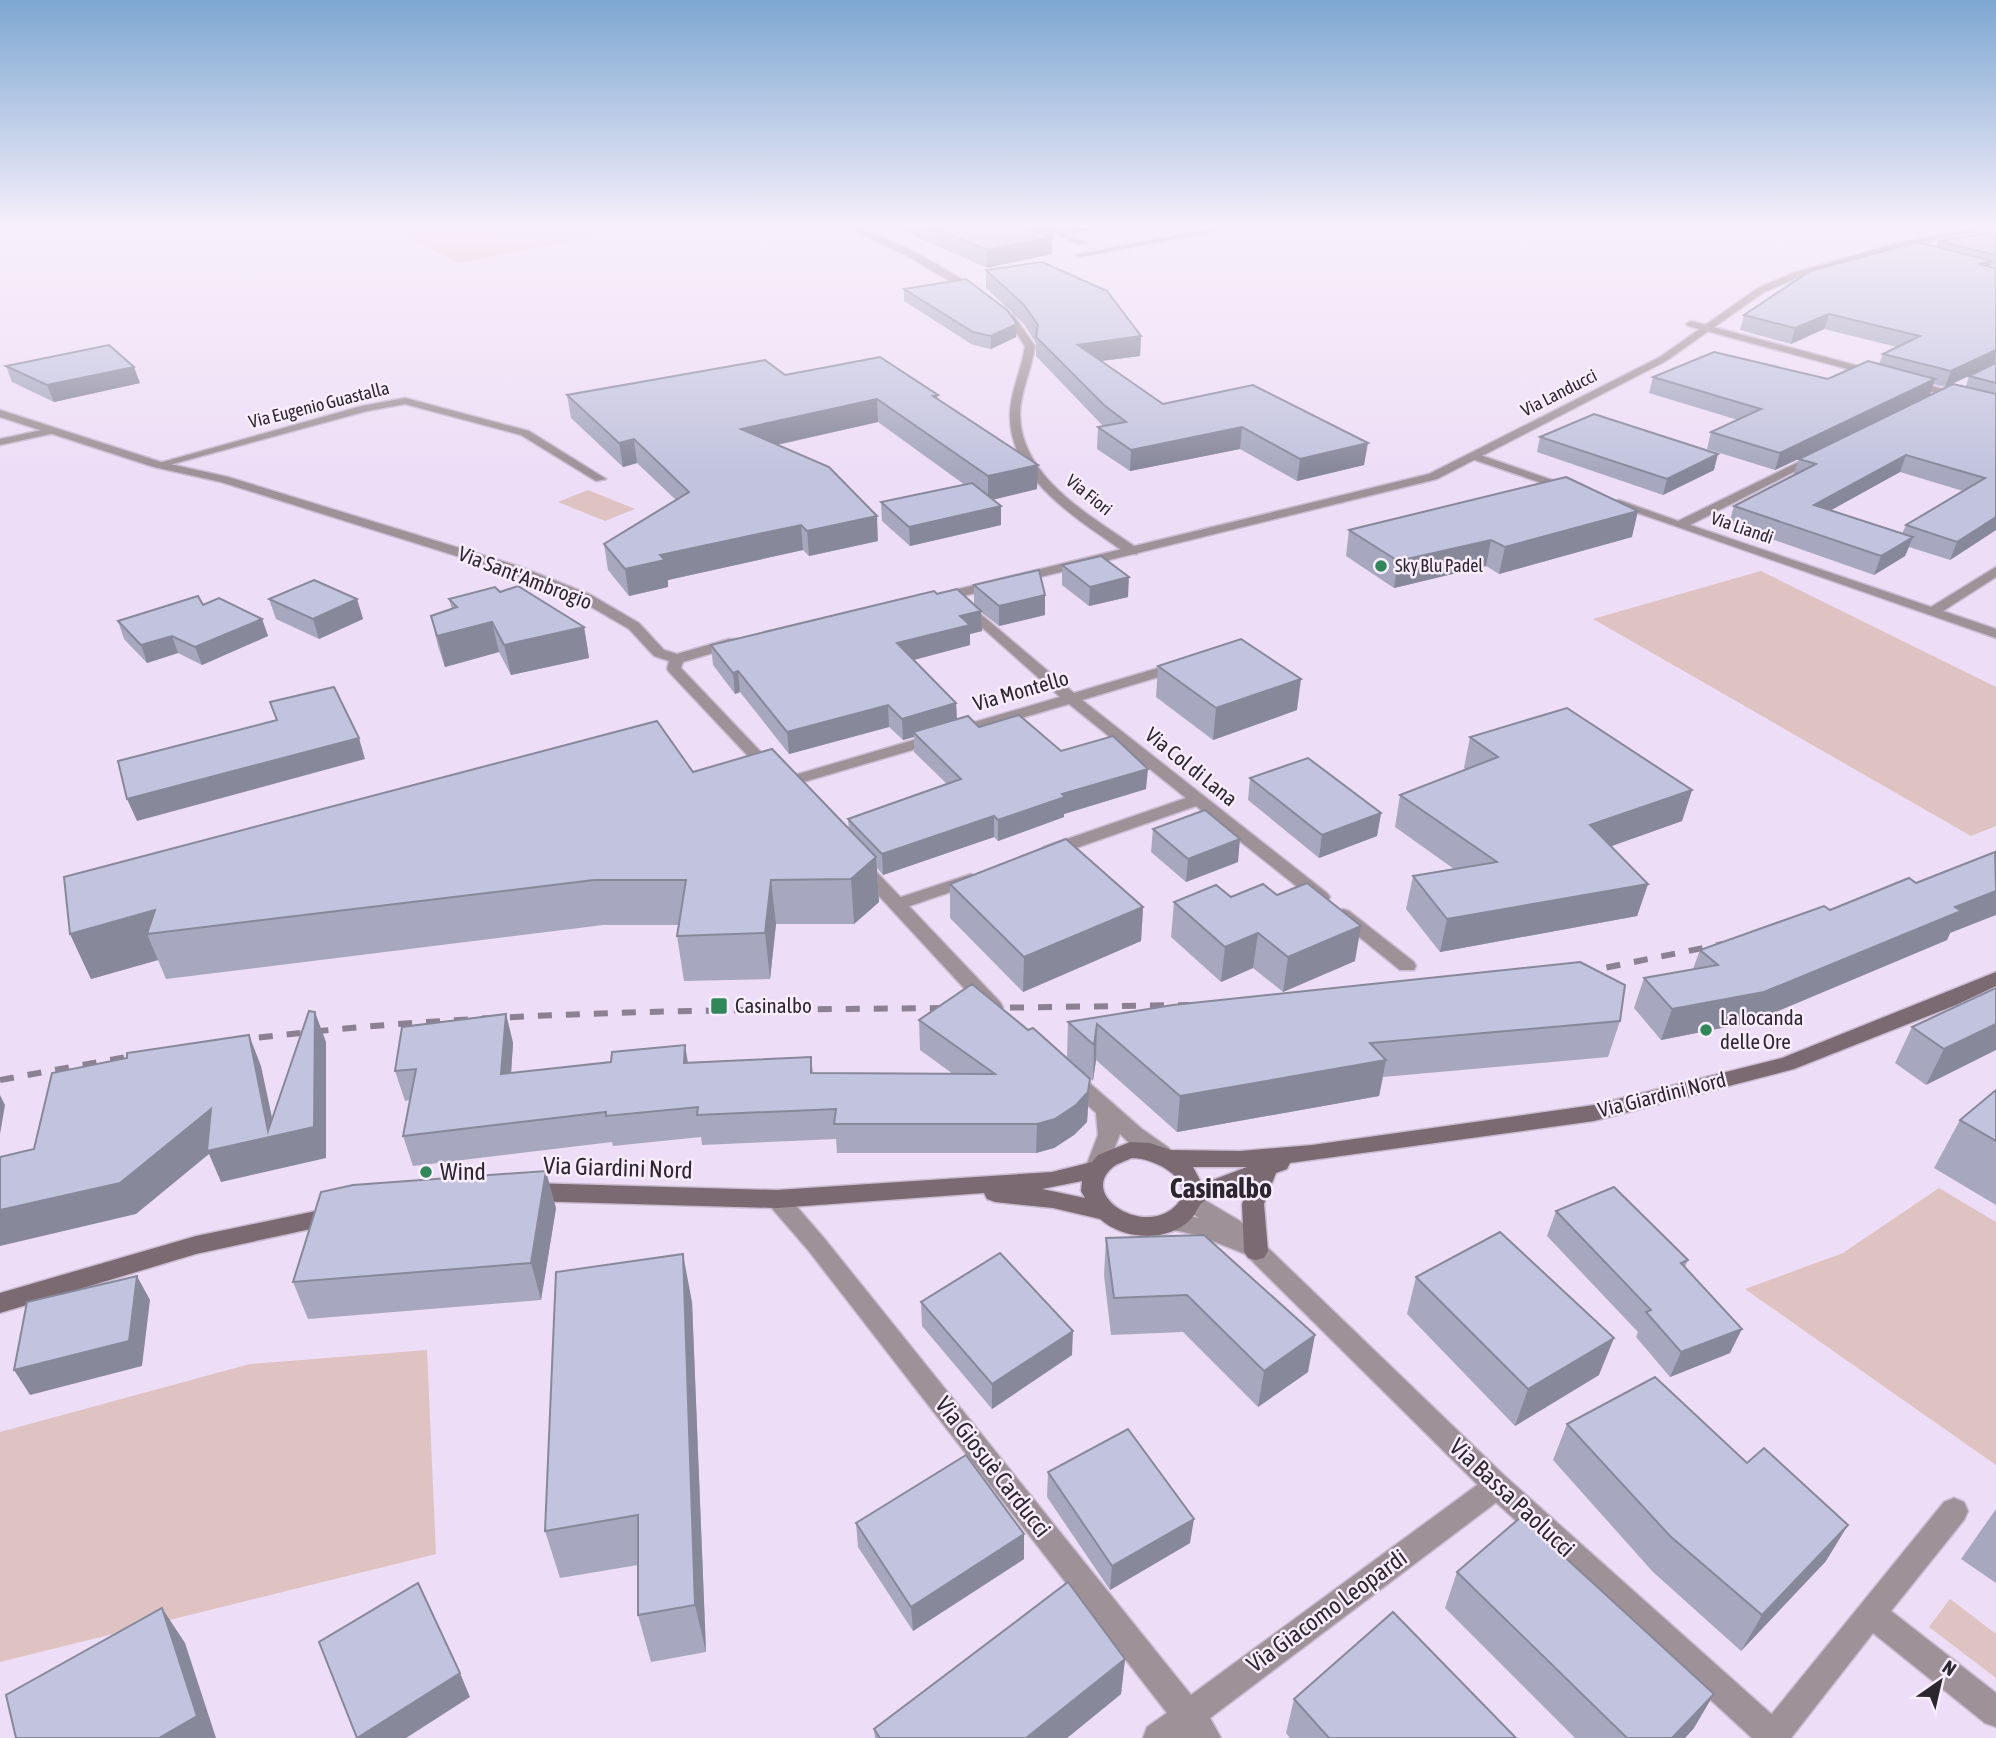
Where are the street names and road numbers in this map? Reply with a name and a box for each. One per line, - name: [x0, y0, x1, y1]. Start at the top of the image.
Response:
- street label: Via Landucci: [1517, 364, 1600, 421]
- street label: Via Eugenio Guastalla: [247, 377, 391, 432]
- street label: Via Fiori: [1062, 470, 1117, 519]
- street label: Via Liandi: [1708, 507, 1776, 548]
- street label: Via Sant'Ambrogio: [455, 541, 596, 614]
- street label: Via Montello: [970, 665, 1071, 715]
- street label: Via Col di Lana: [1141, 722, 1242, 810]
- street label: Via Giardini Nord: [1595, 1067, 1728, 1121]
- street label: Via Giardini Nord: [543, 1151, 693, 1184]
- street label: Via Giosuè Carducci: [930, 1391, 1057, 1542]
- street label: Via Bassa Paolucci: [1444, 1433, 1580, 1562]
- street label: Via Giacomo Leopardi: [1242, 1544, 1412, 1678]

